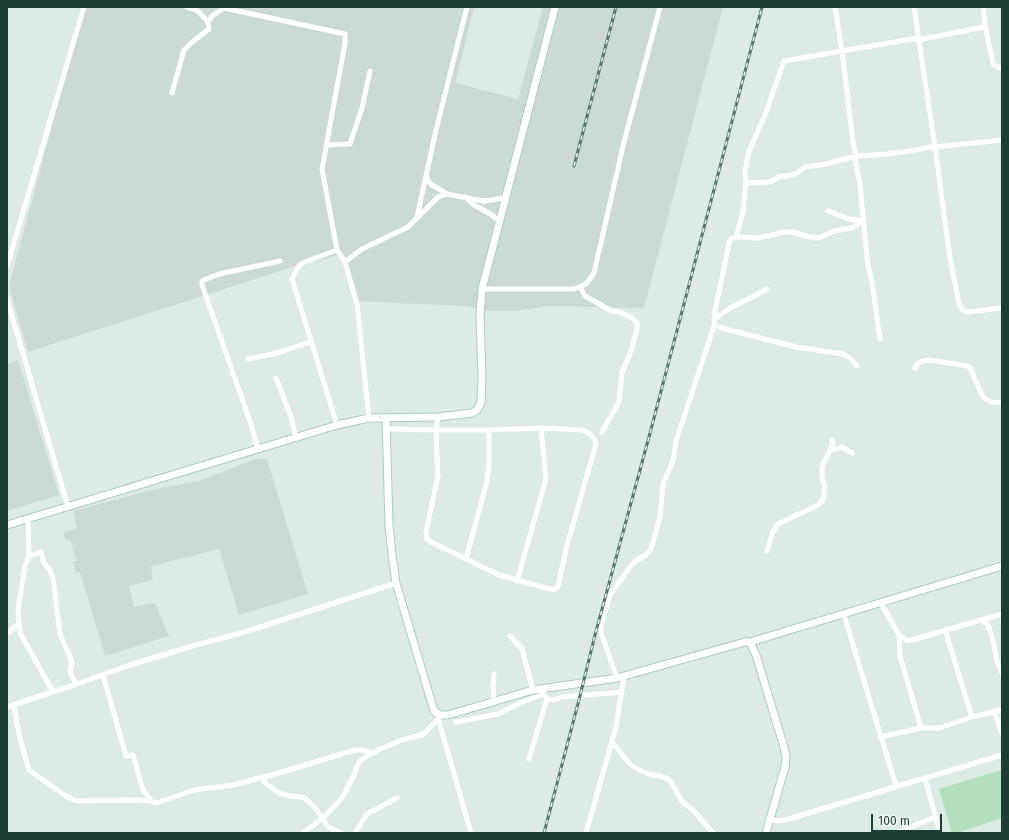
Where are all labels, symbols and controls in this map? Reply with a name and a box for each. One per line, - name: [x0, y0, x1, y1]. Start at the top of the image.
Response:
- scale bar: [873, 806, 944, 832]
- text: 100 m: [878, 814, 910, 828]

